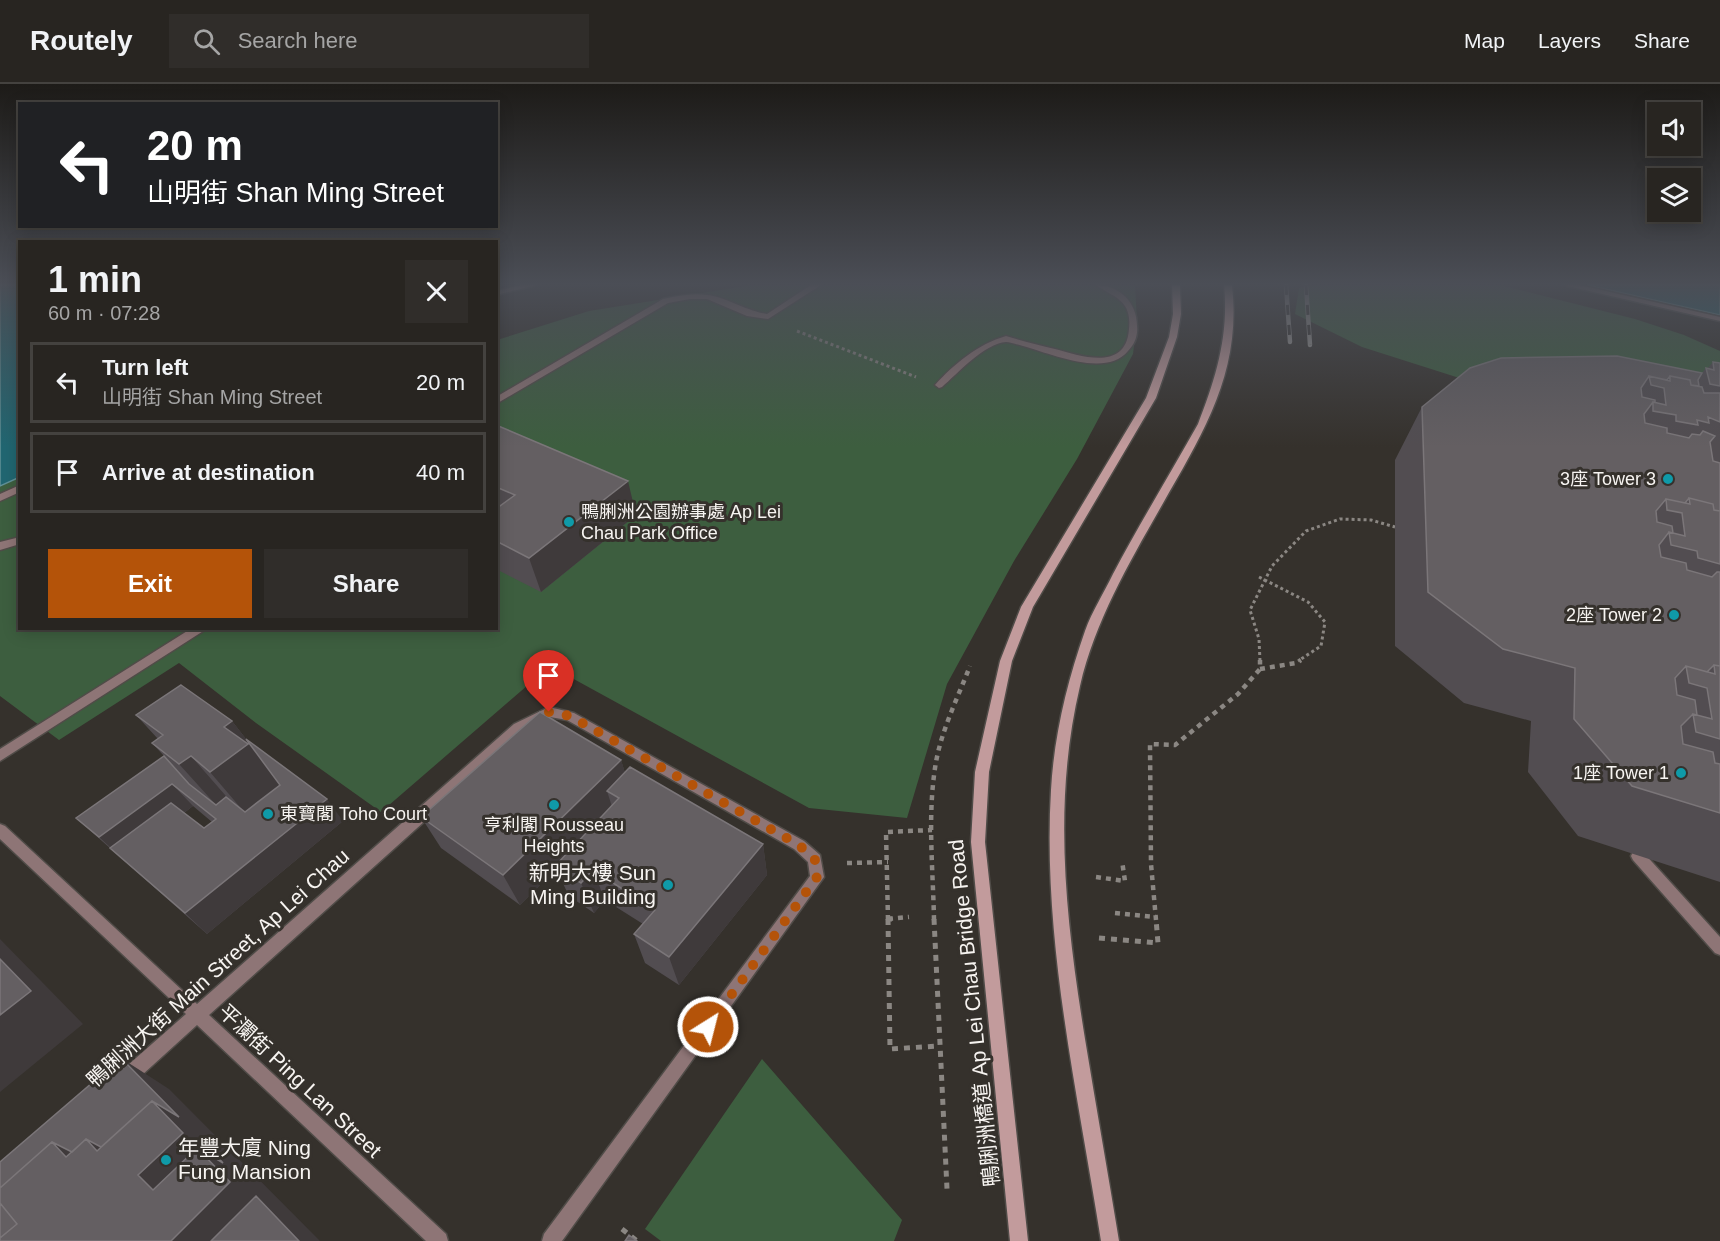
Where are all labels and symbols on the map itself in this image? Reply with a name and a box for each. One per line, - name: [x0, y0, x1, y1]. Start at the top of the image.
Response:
- place label: 3座 Tower 3: [1560, 469, 1656, 489]
- marker: 3座 Tower 3: [1661, 472, 1675, 486]
- place label: 鴨脷洲公園辦事處 Ap Lei Chau Park Office: [581, 502, 781, 543]
- marker: 鴨脷洲公園辦事處 Ap Lei Chau Park Office: [562, 515, 576, 529]
- place label: 2座 Tower 2: [1566, 605, 1662, 625]
- marker: 2座 Tower 2: [1667, 608, 1681, 622]
- pin: [523, 650, 574, 712]
- place label: 1座 Tower 1: [1573, 763, 1669, 783]
- marker: 1座 Tower 1: [1674, 766, 1688, 780]
- marker: 亨利閣 Rousseau Heights: [547, 798, 561, 812]
- place label: 東寶閣 Toho Court: [280, 804, 427, 824]
- marker: 東寶閣 Toho Court: [261, 807, 275, 821]
- place label: 亨利閣 Rousseau Heights: [484, 815, 624, 856]
- street label: 鴨脷洲橋道 Ap Lei Chau Bridge Road: [944, 838, 1003, 1188]
- street label: 鴨脷洲大街 Main Street, Ap Lei Chau: [82, 844, 353, 1091]
- place label: 新明大樓 Sun Ming Building: [529, 861, 656, 908]
- marker: 新明大樓 Sun Ming Building: [661, 878, 675, 892]
- position arrow: [676, 995, 740, 1059]
- street label: 平瀾街 Ping Lan Street: [214, 999, 386, 1162]
- place label: 年豐大廈 Ning Fung Mansion: [178, 1136, 311, 1183]
- marker: 年豐大廈 Ning Fung Mansion: [159, 1153, 173, 1167]

